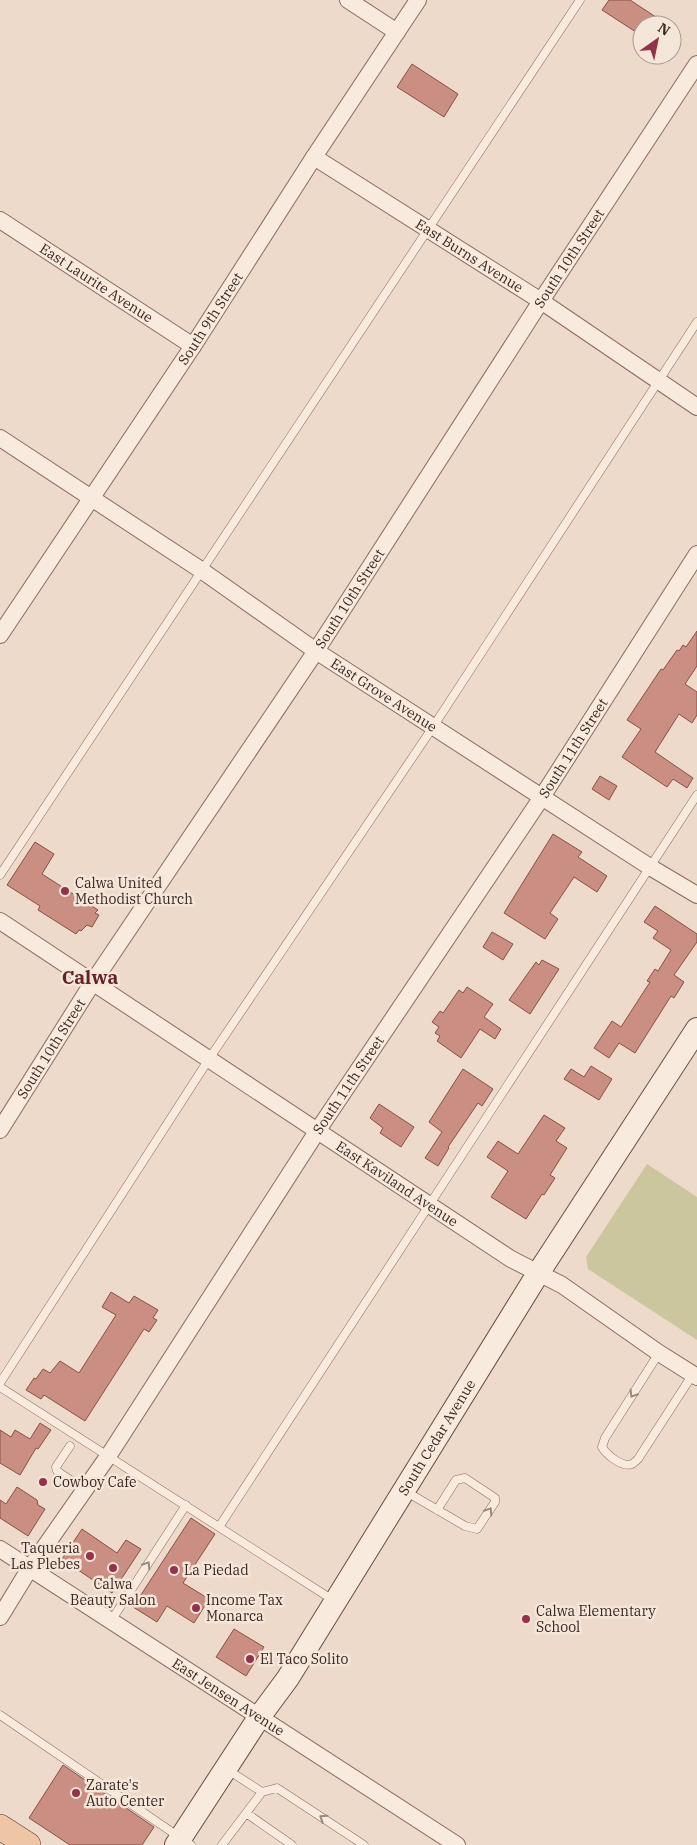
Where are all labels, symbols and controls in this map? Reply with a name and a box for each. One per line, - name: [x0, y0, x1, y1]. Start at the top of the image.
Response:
- north arrow: [632, 15, 682, 65]
- text: N: [655, 19, 674, 40]
- street label: South 10th Street: [530, 205, 608, 311]
- street label: East Burns Avenue: [412, 215, 527, 296]
- street label: East Laurite Avenue: [36, 239, 156, 326]
- street label: South 9th Street: [174, 269, 247, 368]
- street label: South 10th Street: [311, 546, 388, 652]
- street label: East Grove Avenue: [327, 654, 440, 736]
- street label: South 11th Street: [535, 695, 612, 801]
- place label: Calwa United Methodist Church: [75, 874, 193, 908]
- marker: Calwa United Methodist Church: [59, 885, 71, 897]
- district label: Calwa: [62, 965, 118, 989]
- street label: South 10th Street: [13, 995, 89, 1102]
- street label: South 11th Street: [309, 1032, 388, 1138]
- street label: East Kaviland Avenue: [333, 1137, 461, 1230]
- street label: South Cedar Avenue: [394, 1376, 479, 1499]
- one-way arrow: [630, 1388, 639, 1397]
- place label: Cowboy Cafe: [53, 1473, 136, 1491]
- marker: Cowboy Cafe: [37, 1476, 49, 1488]
- one-way arrow: [483, 1507, 492, 1517]
- place label: Taqueria Las Plebes: [11, 1539, 80, 1573]
- marker: Taqueria Las Plebes: [84, 1550, 96, 1562]
- one-way arrow: [141, 1561, 150, 1571]
- place label: La Piedad: [184, 1561, 249, 1579]
- marker: Calwa Beauty Salon: [107, 1562, 119, 1574]
- marker: La Piedad: [168, 1564, 180, 1576]
- place label: Calwa Beauty Salon: [70, 1575, 156, 1609]
- place label: Income Tax Monarca: [206, 1591, 283, 1625]
- marker: Income Tax Monarca: [190, 1602, 202, 1614]
- place label: Calwa Elementary School: [536, 1602, 656, 1636]
- marker: Calwa Elementary School: [520, 1613, 532, 1625]
- place label: El Taco Solito: [260, 1650, 349, 1668]
- marker: El Taco Solito: [244, 1653, 256, 1665]
- street label: East Jensen Avenue: [169, 1654, 288, 1740]
- place label: Zarate's Auto Center: [86, 1776, 165, 1810]
- marker: Zarate's Auto Center: [70, 1787, 82, 1799]
- one-way arrow: [319, 1815, 328, 1825]

